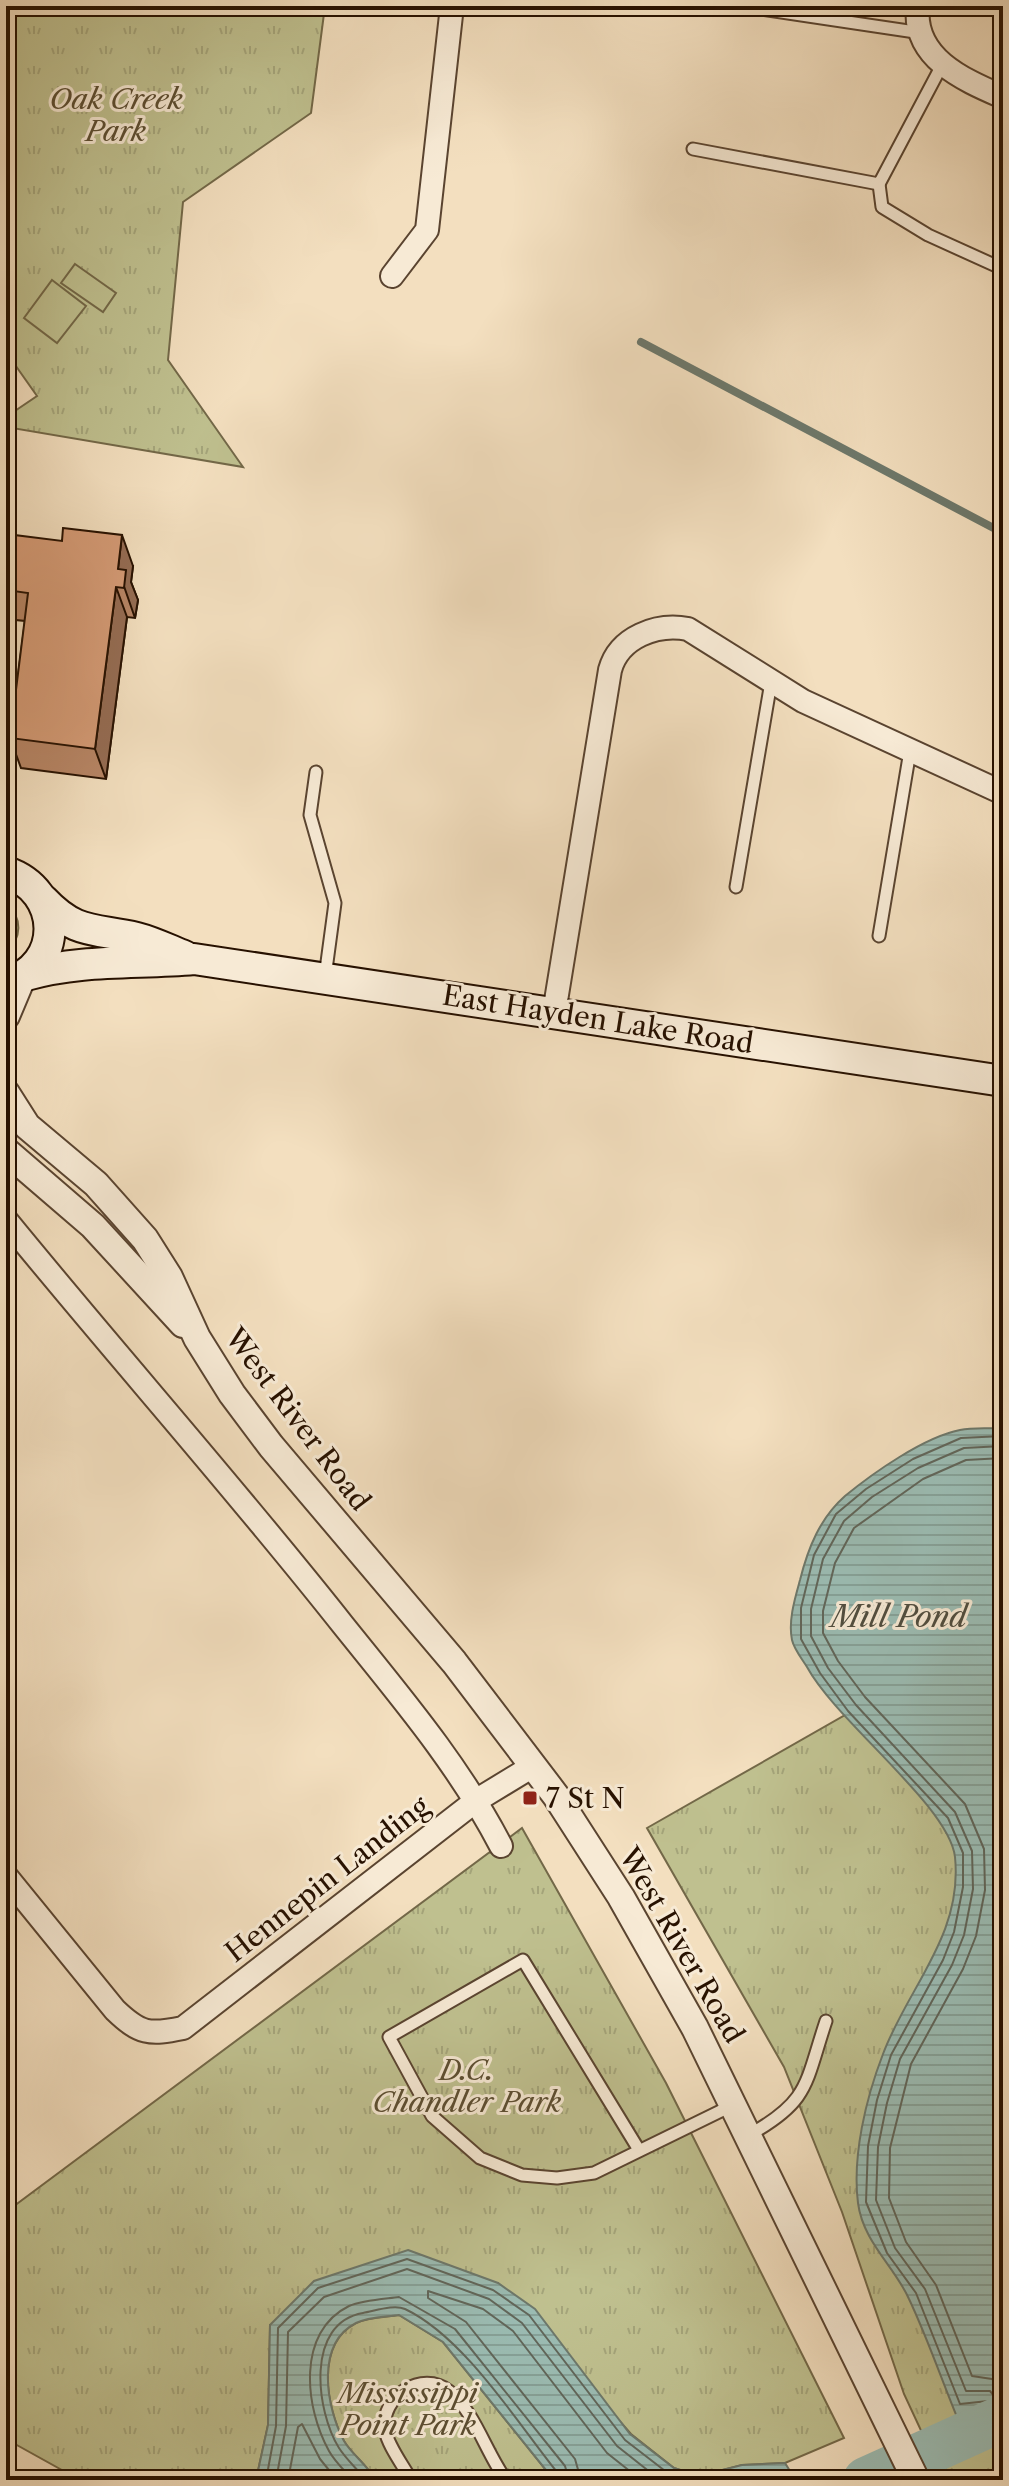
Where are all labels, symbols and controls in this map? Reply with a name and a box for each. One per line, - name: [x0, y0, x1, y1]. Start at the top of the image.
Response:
- park label: Oak Creek Park: [49, 82, 183, 148]
- street label: East Hayden Lake Road: [440, 978, 756, 1060]
- street label: West River Road: [218, 1320, 378, 1517]
- water label: Mill Pond: [828, 1598, 970, 1635]
- place label: 7 St N: [546, 1781, 625, 1815]
- street label: Hennepin Landing: [218, 1789, 436, 1969]
- marker: 7 St N: [521, 1789, 539, 1807]
- street label: West River Road: [612, 1840, 752, 2049]
- park label: D.C. Chandler Park: [373, 2053, 562, 2119]
- park label: Mississippi Point Park: [335, 2376, 480, 2442]

